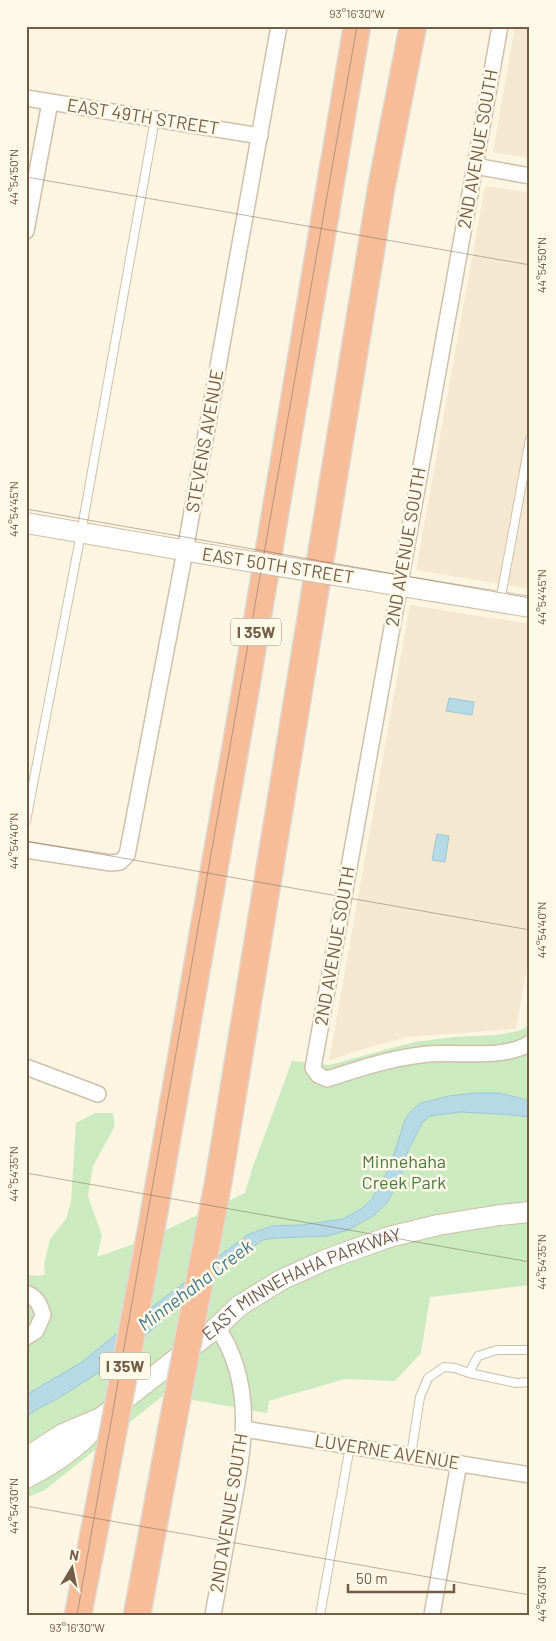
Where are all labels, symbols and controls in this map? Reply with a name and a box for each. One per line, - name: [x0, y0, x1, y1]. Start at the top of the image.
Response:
- text: 93°16'30"W: [329, 6, 385, 20]
- street label: 2ND AVENUE SOUTH: [452, 67, 502, 230]
- street label: EAST 49TH STREET: [66, 93, 221, 139]
- text: 44°54'50"N: [6, 149, 20, 205]
- text: 44°54'50"N: [534, 237, 548, 293]
- street label: STEVENS AVENUE: [181, 367, 227, 514]
- street label: 2ND AVENUE SOUTH: [380, 465, 430, 628]
- text: 44°54'45"N: [6, 481, 20, 537]
- street label: EAST 50TH STREET: [201, 542, 356, 588]
- text: 44°54'45"N: [534, 569, 548, 625]
- road number: I 35W: [231, 618, 281, 646]
- text: 44°54'40"N: [6, 813, 20, 869]
- street label: 2ND AVENUE SOUTH: [309, 864, 359, 1027]
- text: 44°54'40"N: [534, 902, 548, 958]
- text: 44°54'35"N: [6, 1146, 20, 1202]
- park label: Minnehaha Creek Park: [362, 1150, 446, 1193]
- street label: EAST MINNEHAHA PARKWAY: [197, 1222, 403, 1345]
- water label: Minnehaha Creek: [133, 1233, 257, 1335]
- text: 44°54'35"N: [534, 1234, 548, 1290]
- road number: I 35W: [100, 1352, 150, 1380]
- street label: LUVERNE AVENUE: [313, 1429, 461, 1473]
- street label: 2ND AVENUE SOUTH: [205, 1431, 251, 1594]
- text: 44°54'30"N: [6, 1478, 20, 1534]
- north arrow: [48, 1544, 98, 1594]
- text: N: [68, 1546, 80, 1564]
- scale bar: [348, 1561, 455, 1593]
- text: 44°54'30"N: [534, 1566, 548, 1622]
- text: 50 m: [356, 1569, 388, 1587]
- text: 93°16'30"W: [49, 1620, 105, 1634]

